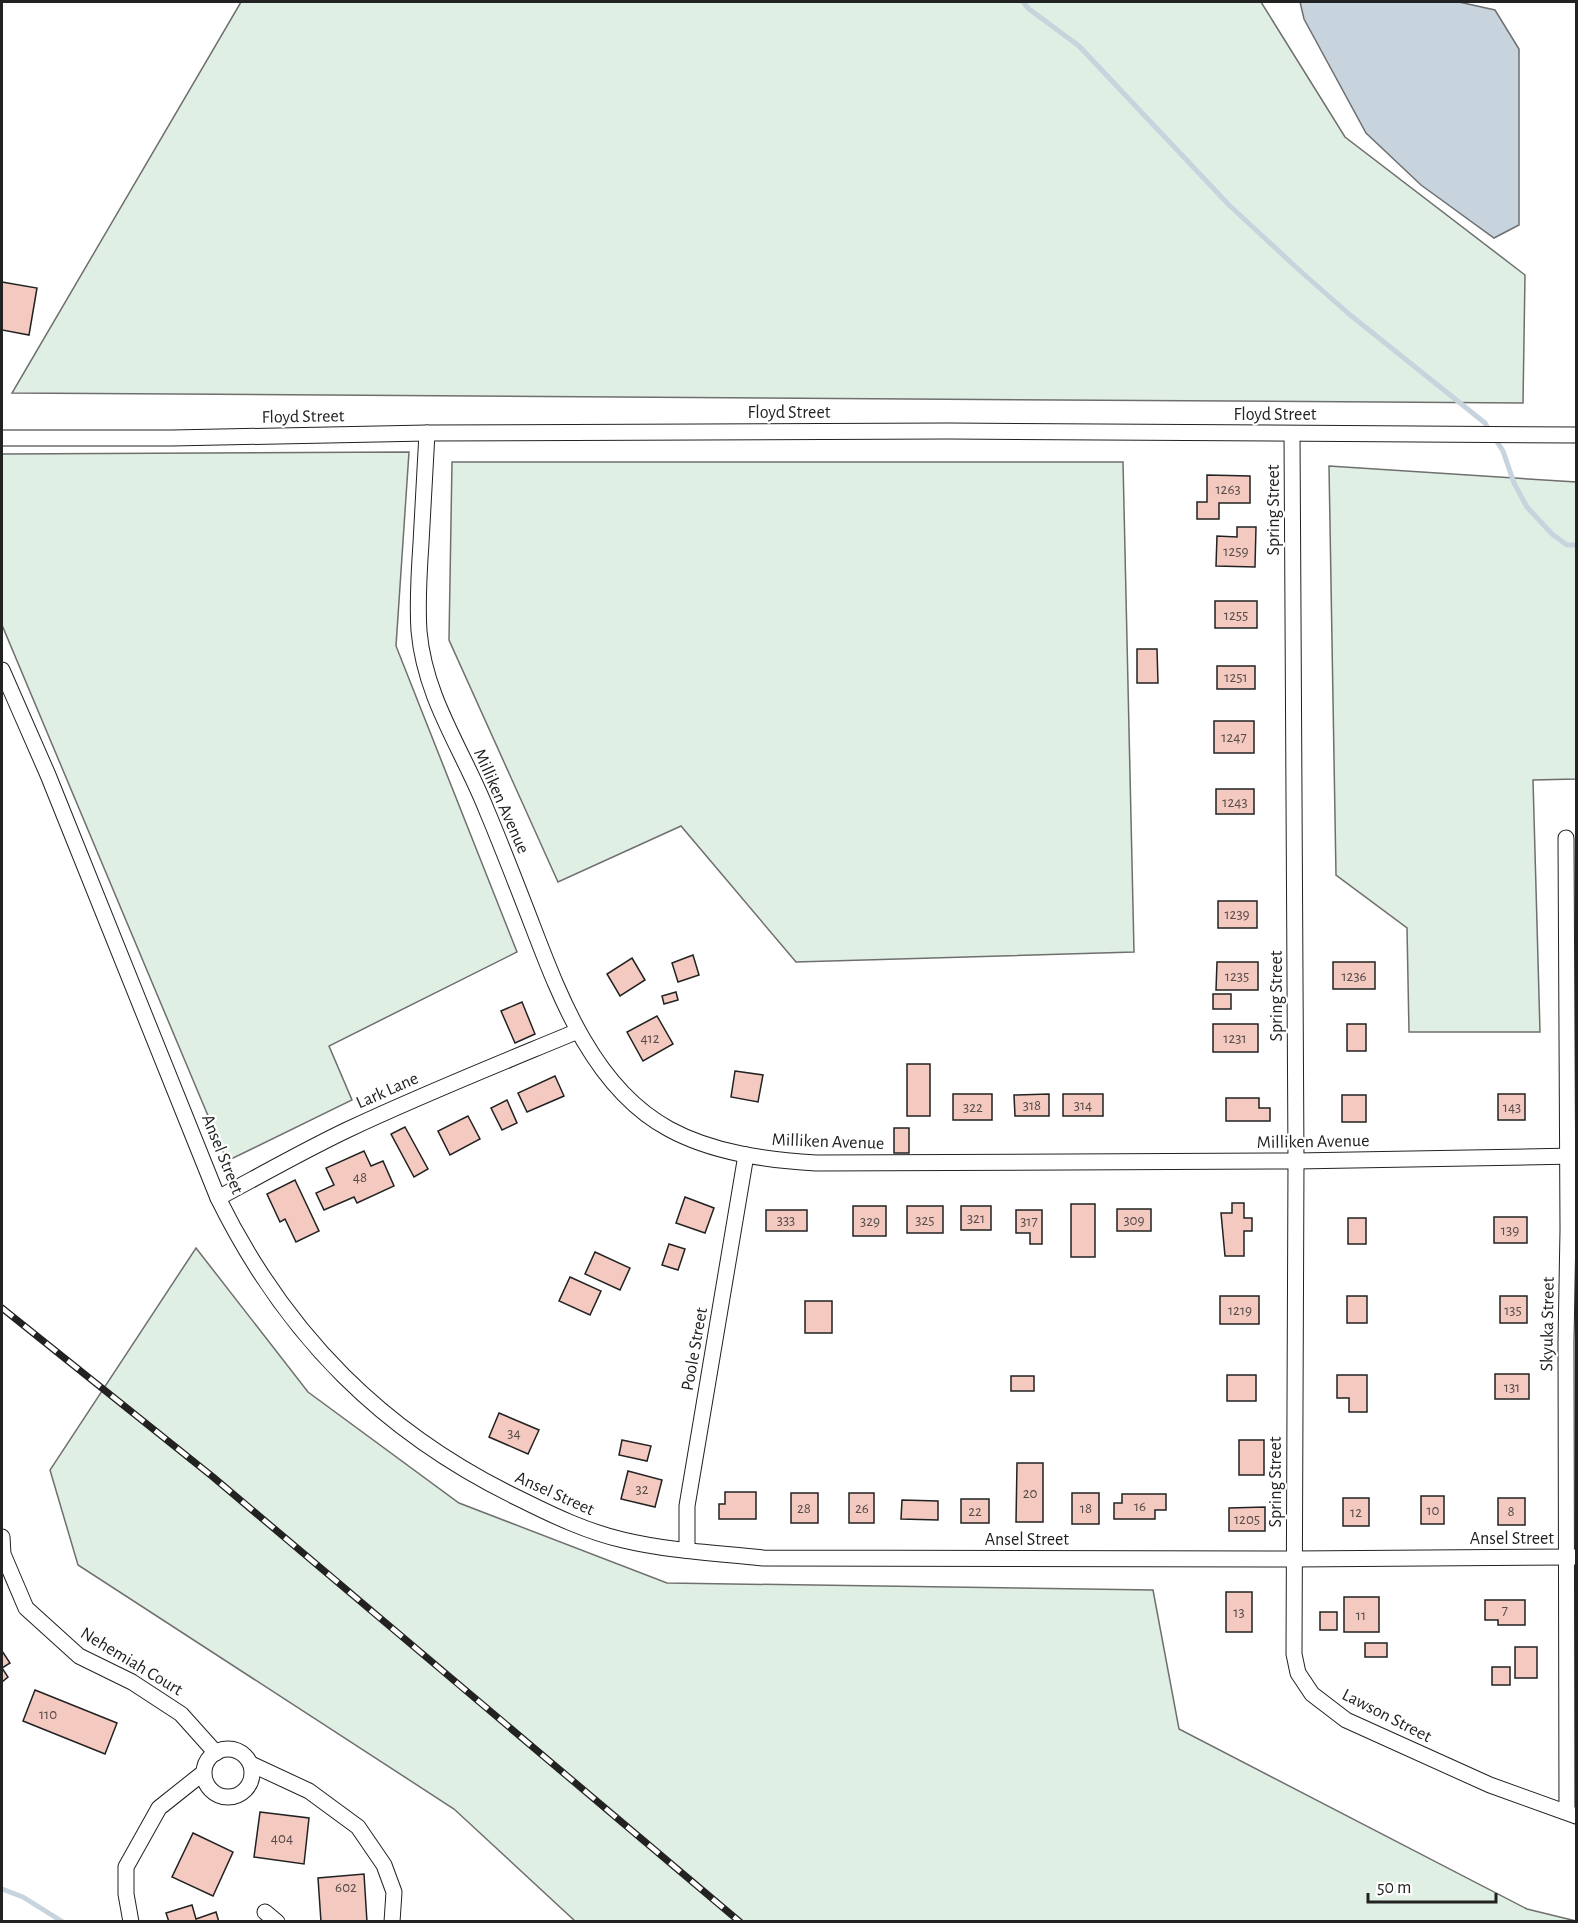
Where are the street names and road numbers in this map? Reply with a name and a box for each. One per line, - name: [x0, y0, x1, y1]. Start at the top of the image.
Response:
- street label: Floyd Street: [748, 404, 831, 422]
- street label: Floyd Street: [1234, 406, 1317, 424]
- street label: Floyd Street: [261, 407, 345, 427]
- street label: Spring Street: [1265, 464, 1283, 556]
- street label: Milliken Avenue: [470, 746, 532, 857]
- street label: Spring Street: [1268, 950, 1286, 1042]
- street label: Lark Lane: [354, 1069, 421, 1113]
- street label: Ansel Street: [198, 1112, 246, 1197]
- street label: Milliken Avenue: [771, 1131, 885, 1153]
- street label: Milliken Avenue: [1256, 1132, 1370, 1152]
- street label: Skyuka Street: [1538, 1276, 1558, 1372]
- street label: Poole Street: [679, 1306, 711, 1392]
- street label: Spring Street: [1267, 1436, 1285, 1528]
- street label: Ansel Street: [512, 1469, 597, 1519]
- street label: Ansel Street: [1470, 1530, 1554, 1548]
- street label: Ansel Street: [985, 1531, 1069, 1549]
- street label: Nehemiah Court: [77, 1624, 186, 1699]
- street label: Lawson Street: [1339, 1686, 1434, 1746]

